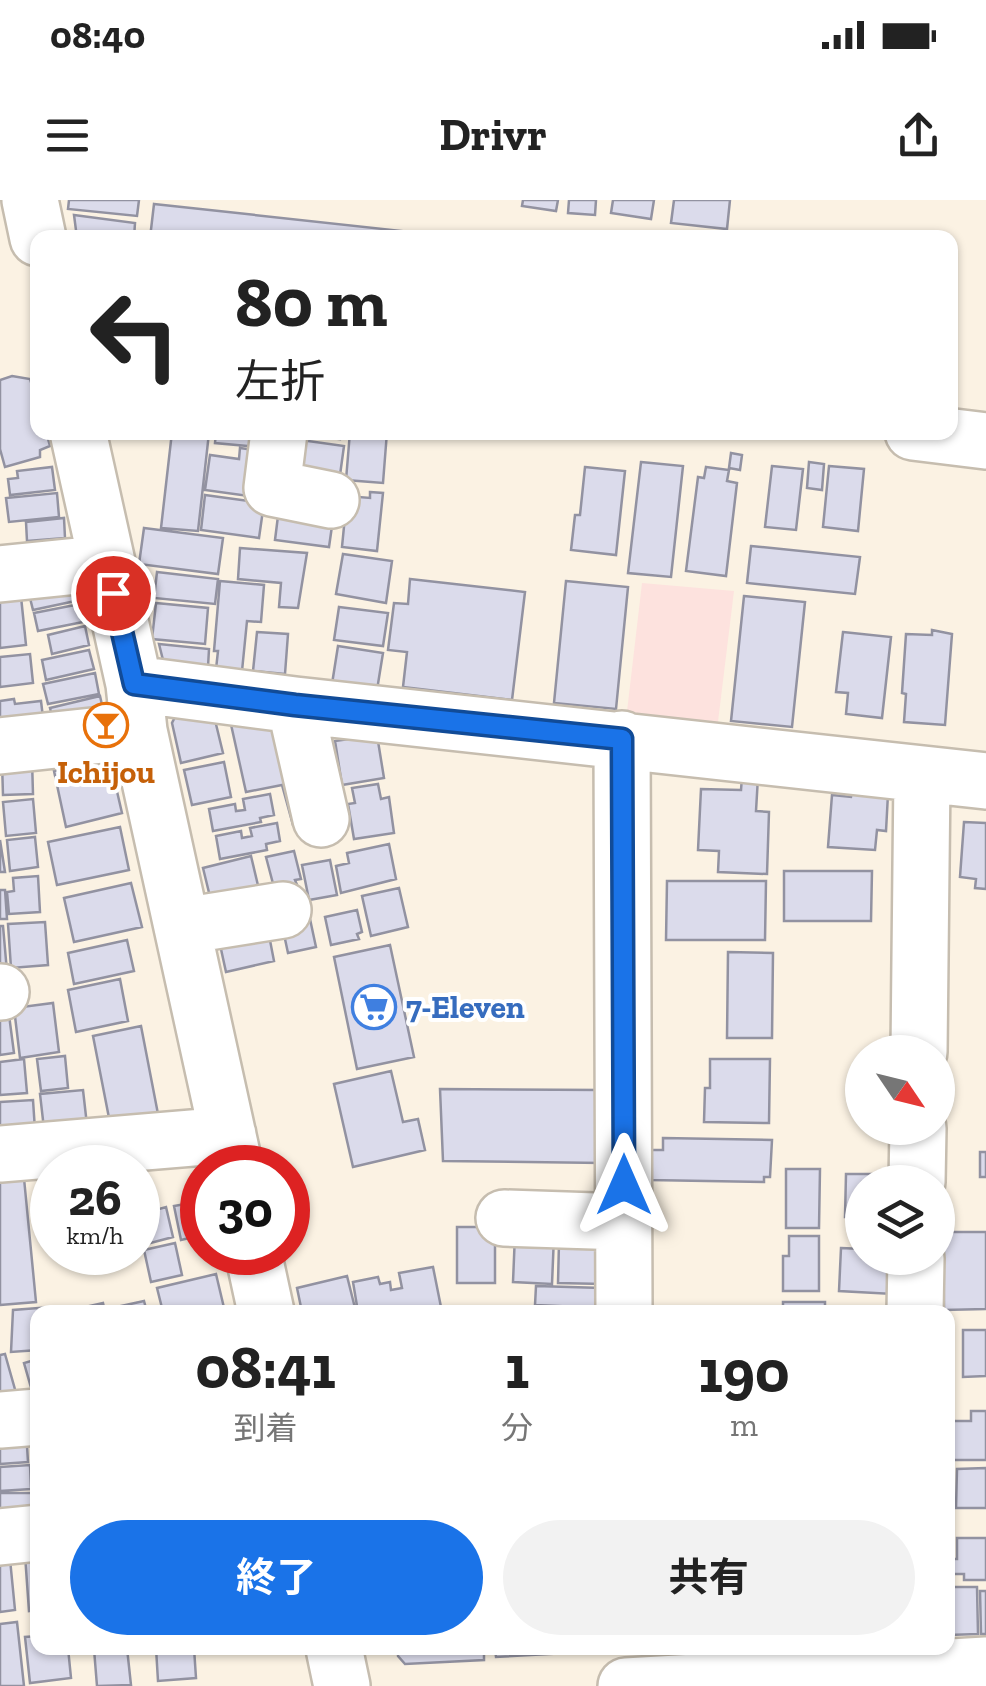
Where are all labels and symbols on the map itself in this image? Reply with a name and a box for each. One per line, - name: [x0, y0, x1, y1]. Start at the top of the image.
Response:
- pin: [71, 551, 156, 636]
- bar icon: Ichijou: [83, 702, 129, 748]
- place label: Ichijou: [57, 753, 155, 791]
- supermarket icon: 7-Eleven: [351, 984, 397, 1030]
- place label: 7-Eleven: [406, 988, 525, 1026]
- north arrow: [845, 1035, 955, 1145]
- position arrow: [572, 1133, 676, 1237]
- speed limit sign: 30: [180, 1145, 310, 1275]

